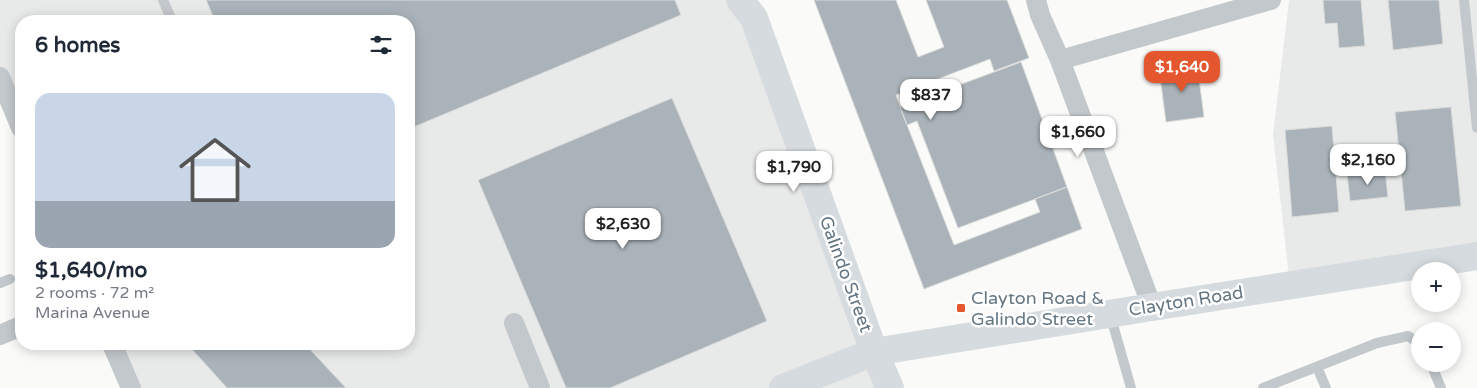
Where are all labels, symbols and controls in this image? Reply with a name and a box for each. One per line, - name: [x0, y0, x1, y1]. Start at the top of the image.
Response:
- icon: filters: [367, 31, 395, 59]
- text: 6 homes: [35, 33, 120, 58]
- pin: $1,640: [1141, 51, 1223, 93]
- text: $1,640: [1155, 57, 1209, 77]
- pin: $837: [901, 78, 961, 121]
- text: $837: [911, 85, 951, 105]
- pin: $1,660: [1037, 116, 1119, 158]
- text: $1,660: [1051, 122, 1105, 142]
- icon: home: [170, 125, 260, 215]
- pin: $2,160: [1327, 144, 1409, 186]
- pin: $1,790: [753, 150, 835, 193]
- text: $2,160: [1341, 150, 1395, 170]
- text: $1,790: [767, 157, 821, 177]
- pin: $2,630: [582, 208, 664, 250]
- street label: Galindo Street: [815, 213, 877, 335]
- text: $2,630: [596, 214, 650, 234]
- text: $1,640/mo: [35, 258, 147, 283]
- map controls: [1411, 262, 1461, 372]
- button: +: [1411, 262, 1461, 312]
- street label: Clayton Road: [1127, 281, 1245, 321]
- text: 2 rooms · 72 m²: [35, 283, 154, 303]
- place label: Clayton Road & Galindo Street: [971, 287, 1104, 330]
- marker: Clayton Road & Galindo Street: [955, 302, 967, 314]
- text: Marina Avenue: [35, 303, 150, 323]
- button: −: [1411, 322, 1461, 372]

